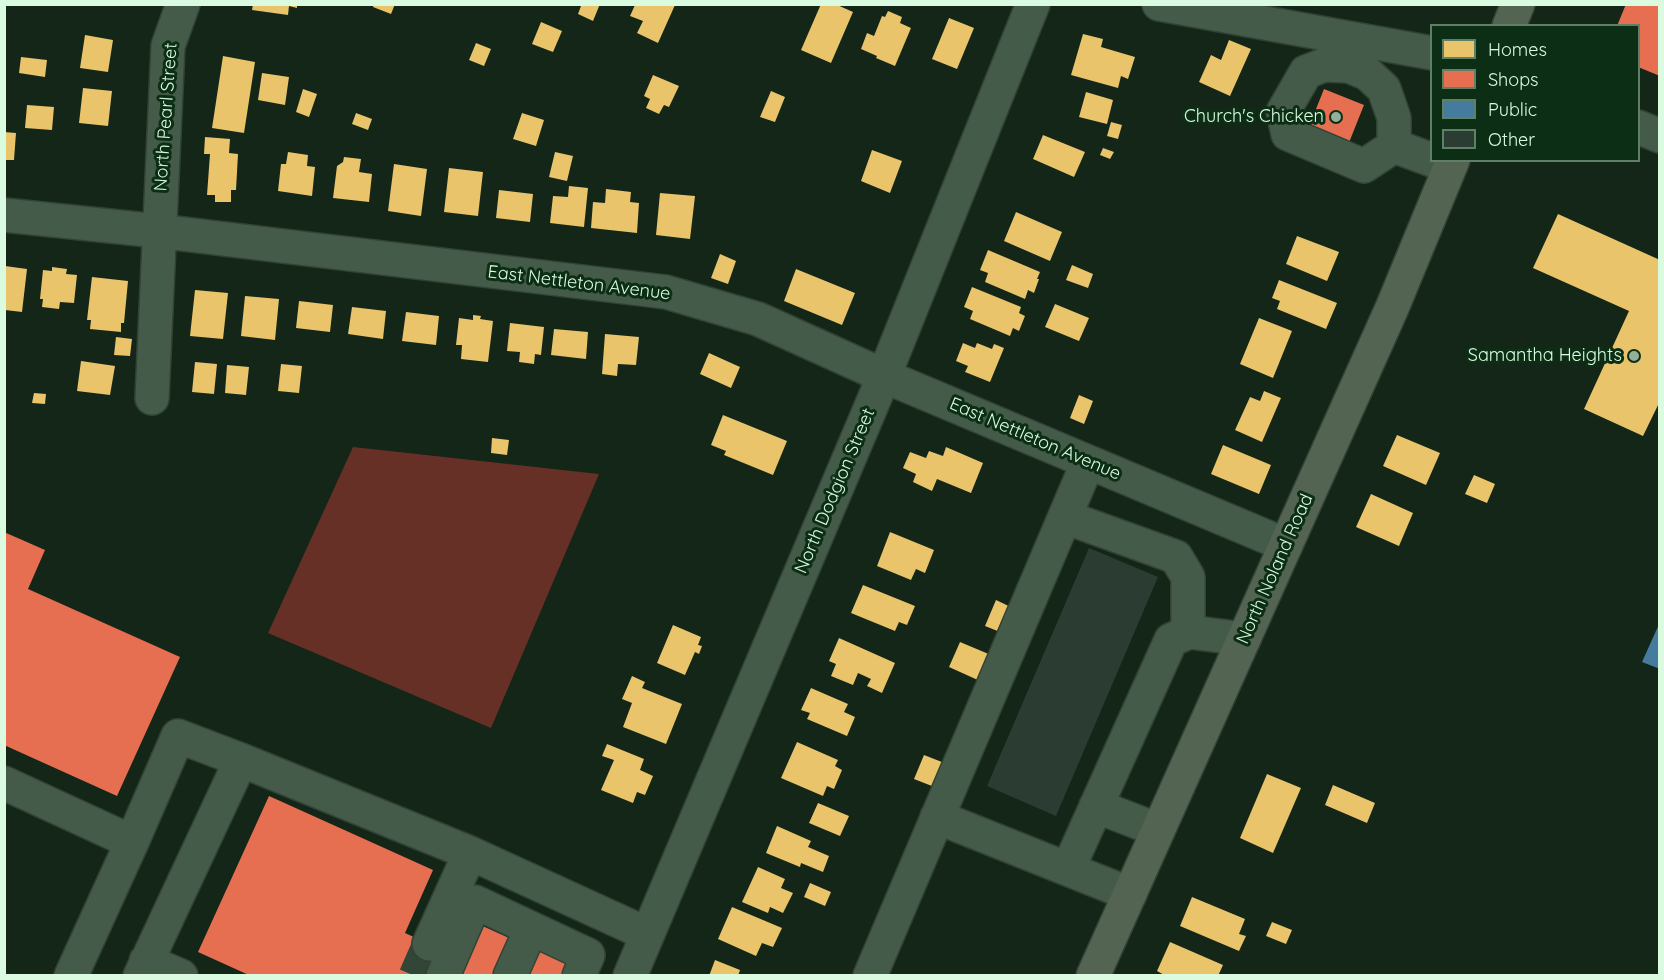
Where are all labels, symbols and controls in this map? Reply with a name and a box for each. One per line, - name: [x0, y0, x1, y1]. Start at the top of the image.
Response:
- legend: [1430, 24, 1640, 162]
- text: Homes: [1488, 38, 1547, 61]
- street label: North Pearl Street: [150, 42, 182, 192]
- text: Shops: [1488, 68, 1539, 91]
- text: Public: [1488, 98, 1537, 121]
- place label: Church's Chicken: [1184, 106, 1324, 128]
- marker: Church's Chicken: [1329, 110, 1343, 124]
- text: Other: [1488, 128, 1535, 151]
- street label: East Nettleton Avenue: [486, 261, 672, 305]
- place label: Samantha Heights: [1468, 345, 1622, 367]
- marker: Samantha Heights: [1627, 349, 1641, 363]
- street label: East Nettleton Avenue: [946, 393, 1124, 485]
- street label: North Dodgion Street: [790, 405, 880, 577]
- street label: North Noland Road: [1232, 491, 1318, 647]

